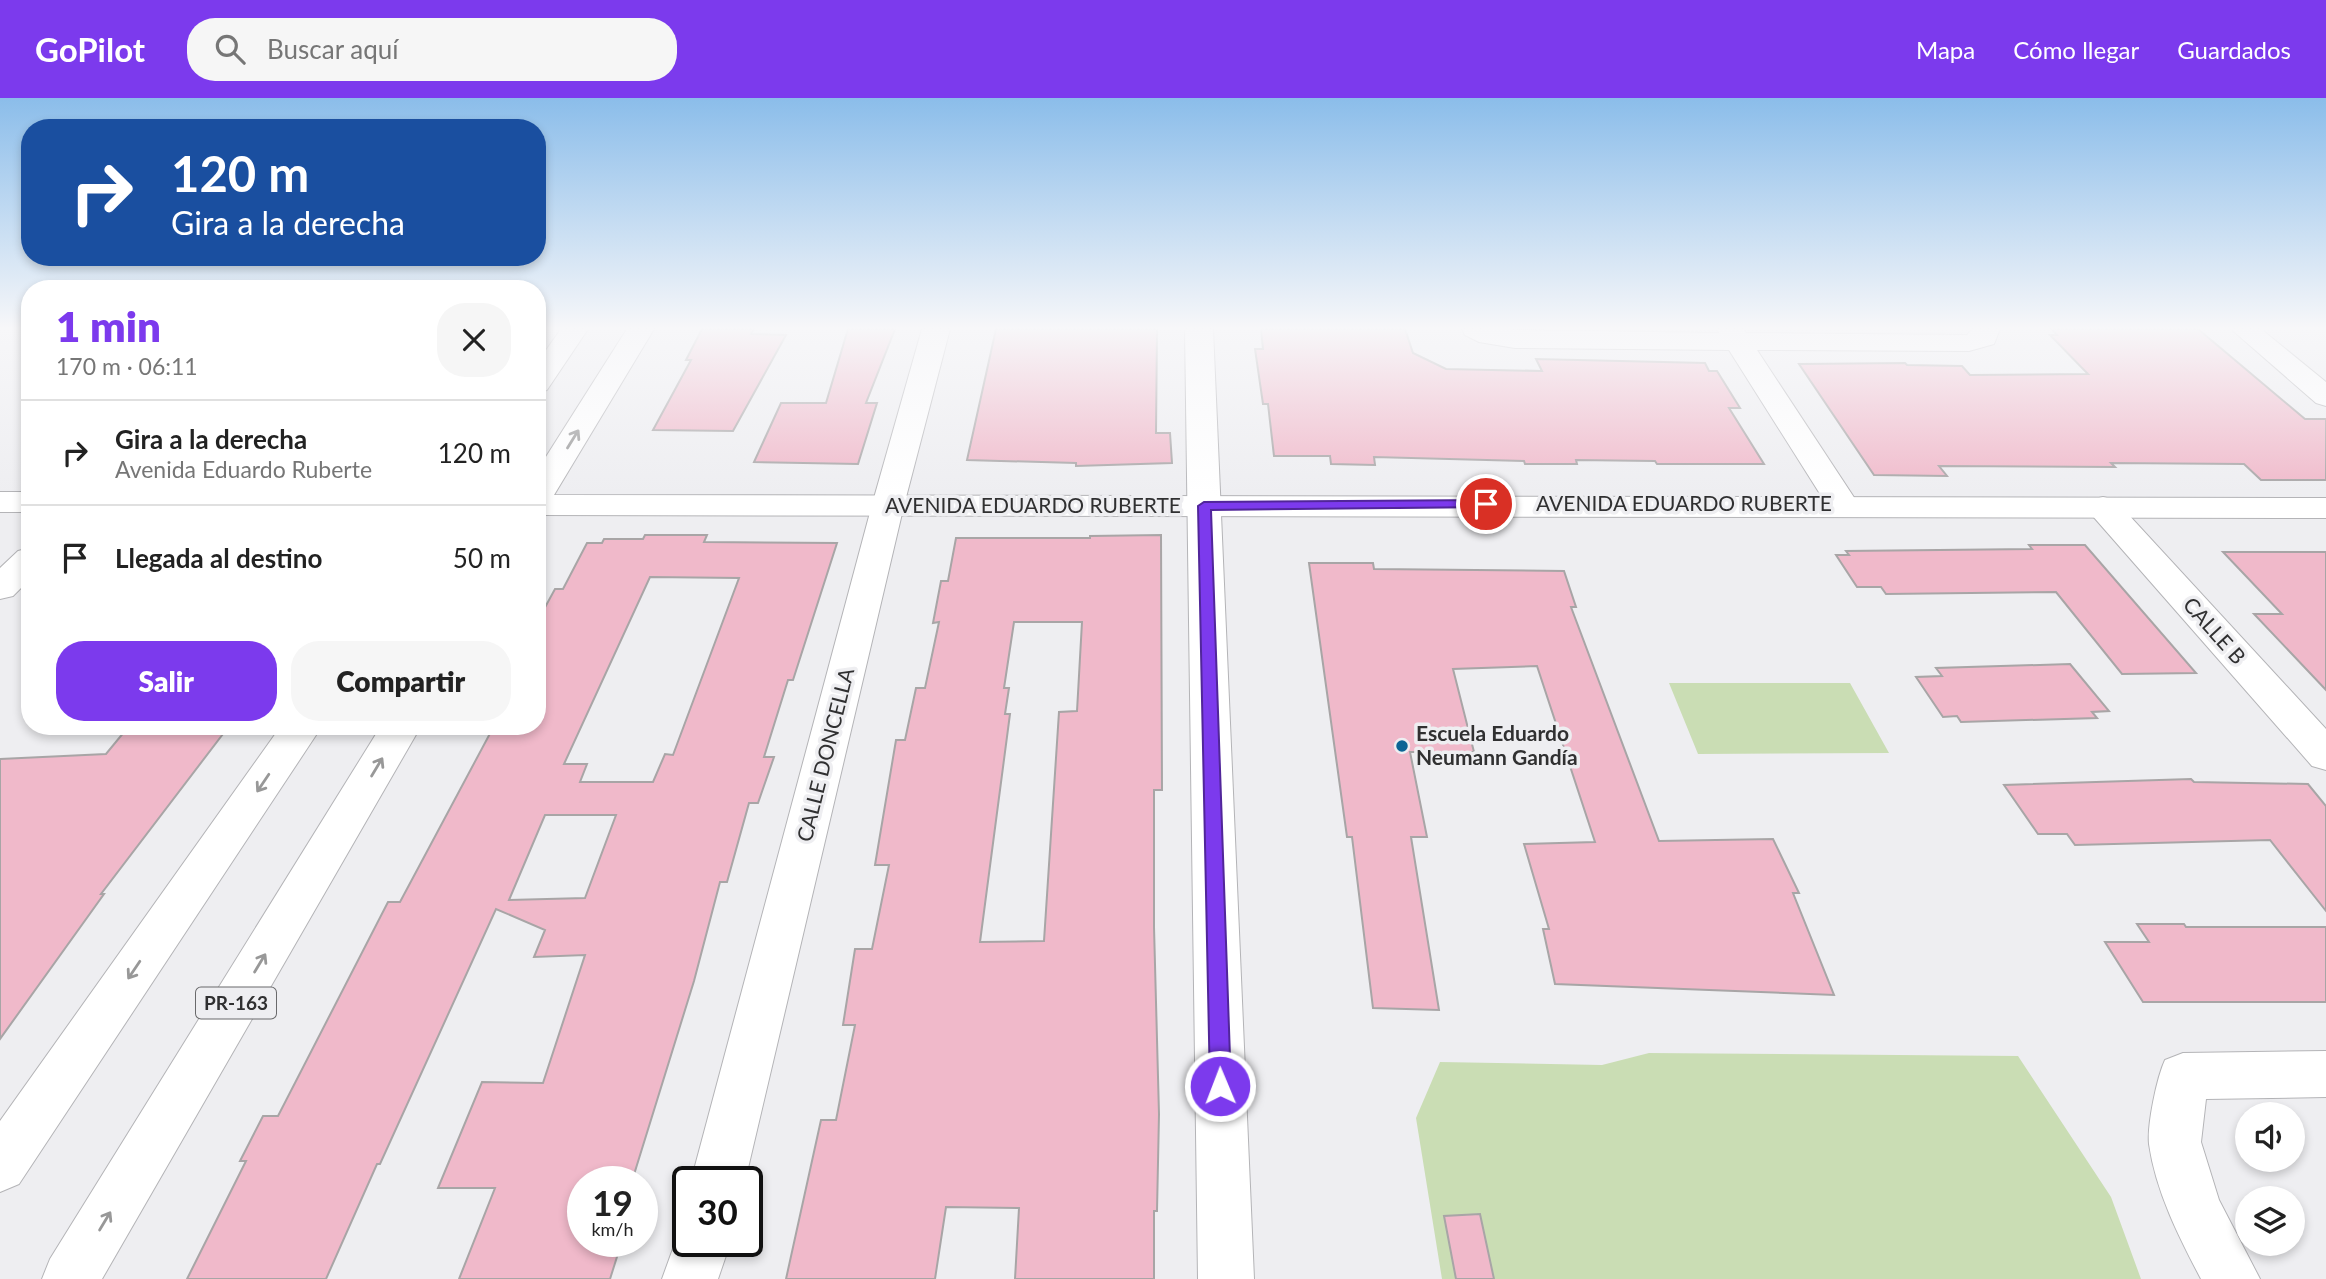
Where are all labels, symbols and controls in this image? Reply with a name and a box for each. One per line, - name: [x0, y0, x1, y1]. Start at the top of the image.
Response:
- search box: [187, 18, 677, 81]
- text: GoPilot: [35, 29, 145, 69]
- icon: search: [211, 30, 249, 68]
- text: Buscar aquí: [267, 33, 399, 65]
- text: Mapa: [1916, 35, 1975, 64]
- text: Cómo llegar: [2013, 35, 2139, 64]
- text: Guardados: [2177, 35, 2291, 64]
- text: 120 m: [171, 144, 309, 202]
- icon: right: [56, 147, 147, 238]
- text: Gira a la derecha: [171, 203, 405, 242]
- text: 1 min: [56, 301, 161, 351]
- button: close: [437, 303, 511, 377]
- text: 170 m · 06:11: [56, 352, 198, 380]
- text: Gira a la derecha: [115, 423, 307, 455]
- one-way arrow: [566, 429, 580, 449]
- icon: right: [56, 434, 94, 472]
- text: 120 m: [438, 437, 511, 469]
- text: Avenida Eduardo Ruberte: [115, 455, 372, 483]
- pin: [1456, 474, 1516, 534]
- icon: arrive: [1467, 485, 1505, 523]
- street label: AVENIDA EDUARDO RUBERTE: [1536, 490, 1832, 515]
- street label: AVENIDA EDUARDO RUBERTE: [885, 492, 1181, 517]
- icon: arrive: [56, 539, 94, 577]
- text: Llegada al destino: [115, 542, 322, 574]
- text: 50 m: [453, 542, 511, 574]
- street label: CALLE B: [2179, 592, 2251, 668]
- button: Salir: [56, 641, 277, 721]
- button: Compartir: [291, 641, 511, 721]
- street label: CALLE DONCELLA: [791, 664, 858, 844]
- place label: Escuela Eduardo Neumann Gandía: [1416, 720, 1578, 769]
- marker: Escuela Eduardo Neumann Gandía: [1394, 738, 1410, 754]
- one-way arrow: [370, 757, 384, 777]
- one-way arrow: [256, 772, 270, 792]
- one-way arrow: [254, 953, 268, 973]
- one-way arrow: [127, 960, 141, 979]
- road number: PR-163: [196, 988, 276, 1018]
- position arrow: [1183, 1049, 1257, 1123]
- map controls: [2235, 1102, 2305, 1256]
- button: sound: [2235, 1102, 2305, 1172]
- speed limit sign: 30: [672, 1166, 763, 1257]
- text: 19: [592, 1181, 633, 1223]
- button: layers: [2235, 1186, 2305, 1256]
- one-way arrow: [99, 1211, 113, 1231]
- text: km/h: [591, 1218, 634, 1240]

